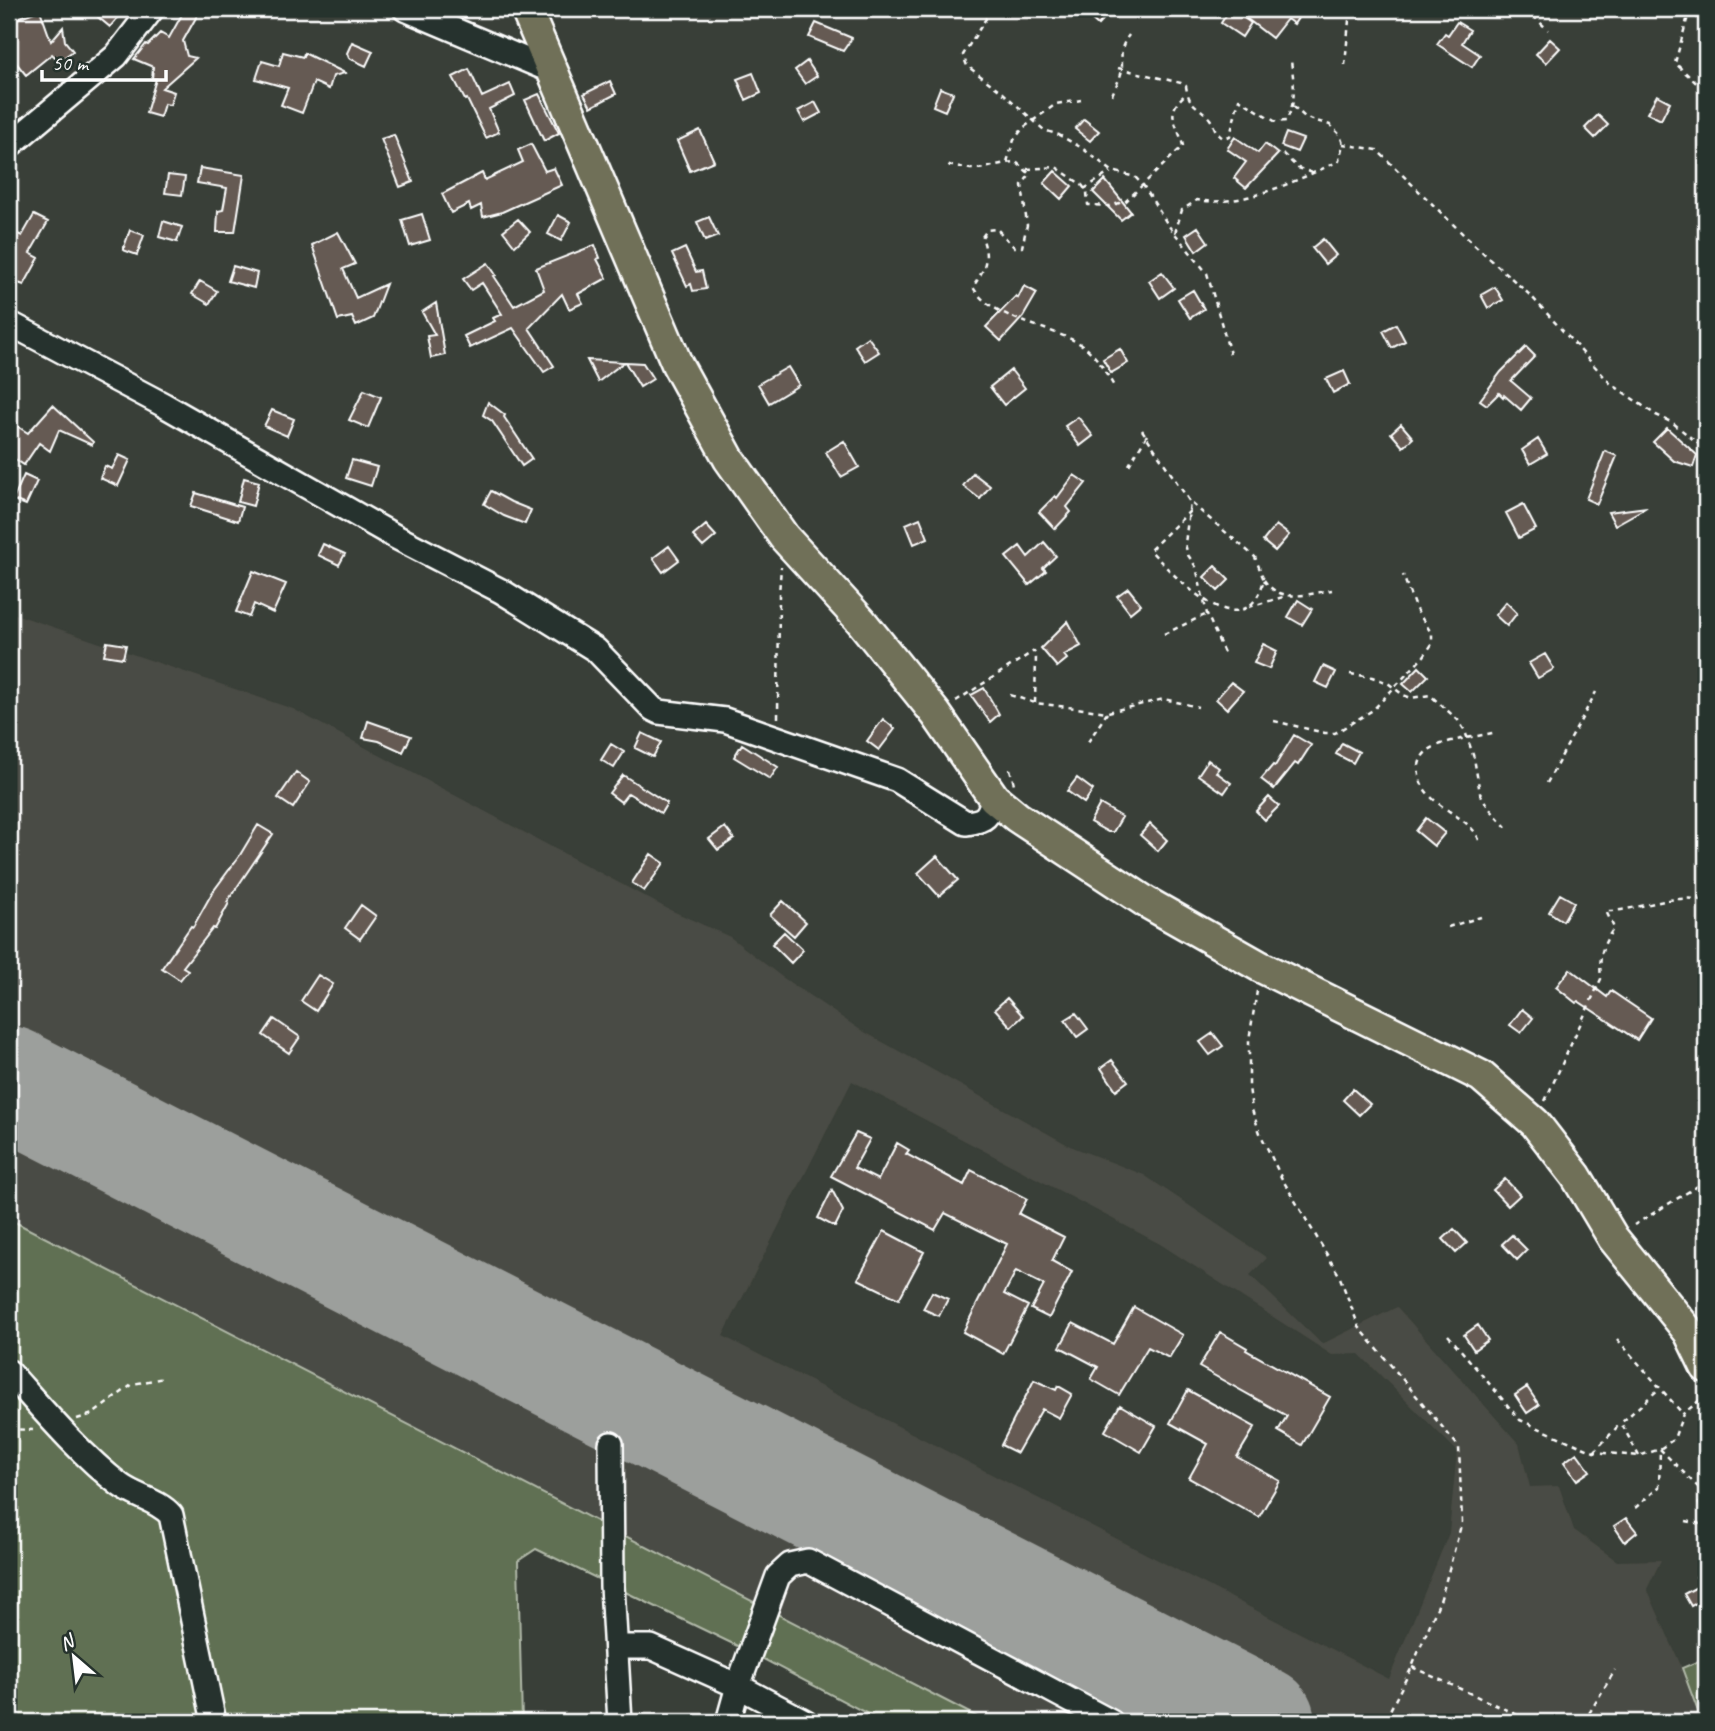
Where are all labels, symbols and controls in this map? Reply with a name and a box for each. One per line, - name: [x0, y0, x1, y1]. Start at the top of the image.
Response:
- scale bar: [42, 38, 166, 82]
- text: 50 m: [52, 50, 90, 76]
- north arrow: [38, 1622, 108, 1692]
- text: N: [56, 1628, 80, 1656]

